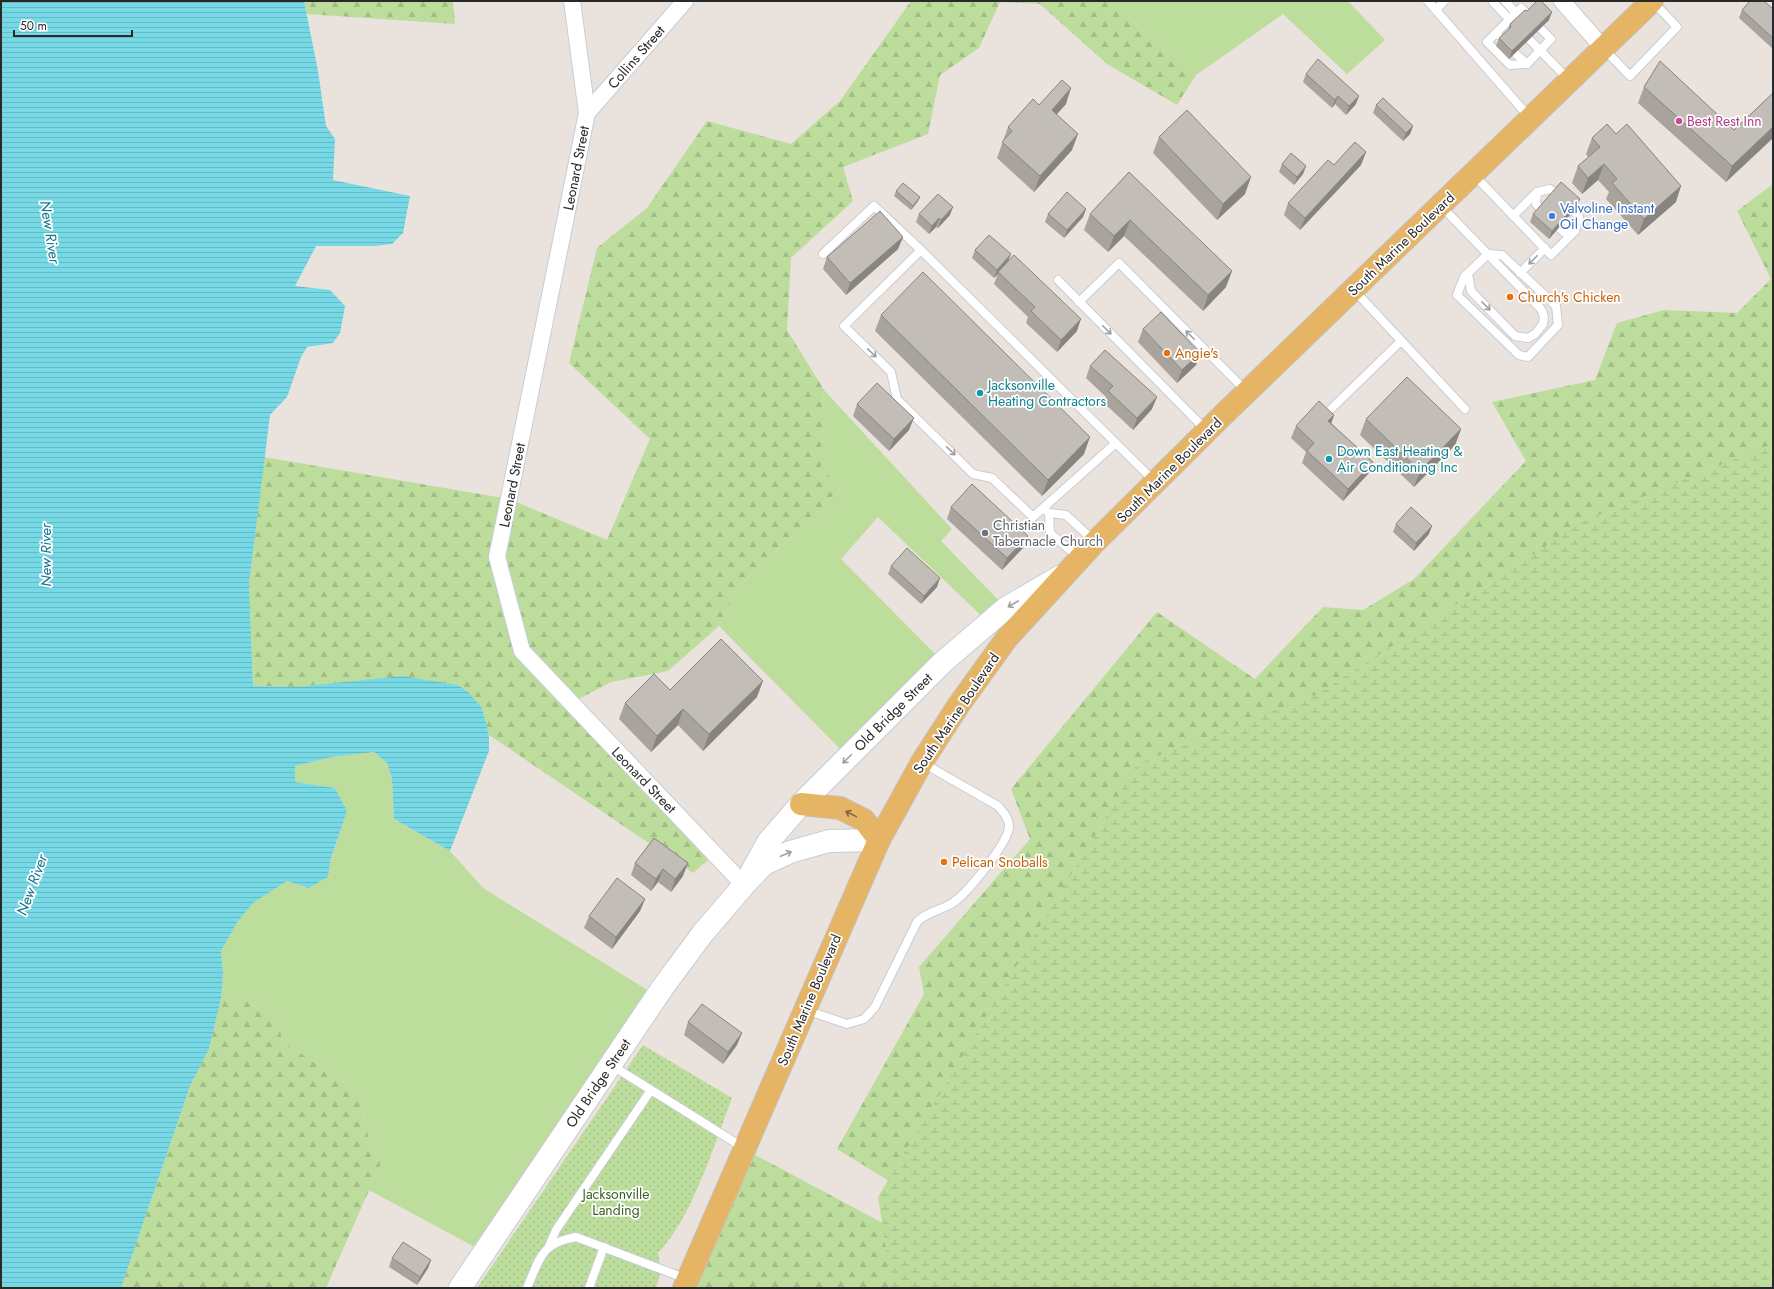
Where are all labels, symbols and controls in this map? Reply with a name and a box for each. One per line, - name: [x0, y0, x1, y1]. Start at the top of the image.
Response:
- scale bar: [14, 12, 132, 38]
- text: 50 m: [20, 17, 47, 35]
- street label: Collins Street: [603, 21, 670, 93]
- place label: Best Rest Inn: [1687, 111, 1762, 131]
- marker: Best Rest Inn: [1674, 116, 1684, 126]
- street label: Leonard Street: [558, 123, 594, 212]
- street label: South Marine Boulevard: [1343, 188, 1459, 300]
- place label: Valvoline Instant Oil Change: [1560, 198, 1655, 234]
- water label: New River: [34, 199, 66, 266]
- marker: Valvoline Instant Oil Change: [1547, 211, 1557, 221]
- one-way arrow: [1528, 255, 1538, 265]
- place label: Church's Chicken: [1518, 287, 1621, 307]
- marker: Church's Chicken: [1505, 292, 1515, 302]
- one-way arrow: [1481, 301, 1491, 311]
- one-way arrow: [1102, 325, 1112, 335]
- one-way arrow: [1185, 330, 1195, 340]
- place label: Angie's: [1175, 343, 1219, 363]
- one-way arrow: [867, 348, 877, 358]
- marker: Angie's: [1162, 348, 1172, 358]
- place label: Jacksonville Heating Contractors: [986, 375, 1106, 411]
- marker: Jacksonville Heating Contractors: [975, 388, 985, 398]
- street label: South Marine Boulevard: [1112, 413, 1226, 527]
- street label: Leonard Street: [494, 440, 530, 529]
- place label: Down East Heating & Air Conditioning Inc: [1337, 441, 1463, 477]
- one-way arrow: [946, 447, 956, 456]
- marker: Down East Heating & Air Conditioning Inc: [1324, 454, 1334, 464]
- place label: Christian Tabernacle Church: [993, 515, 1103, 551]
- water label: New River: [35, 522, 57, 587]
- marker: Christian Tabernacle Church: [980, 528, 990, 538]
- one-way arrow: [1008, 600, 1019, 608]
- street label: South Marine Boulevard: [908, 649, 1004, 777]
- street label: Old Bridge Street: [849, 668, 937, 756]
- street label: Leonard Street: [607, 742, 681, 818]
- one-way arrow: [842, 754, 852, 764]
- one-way arrow: [845, 810, 857, 817]
- water label: New River: [11, 850, 54, 919]
- one-way arrow: [780, 850, 792, 857]
- place label: Pelican Snoballs: [952, 852, 1048, 872]
- marker: Pelican Snoballs: [939, 857, 949, 867]
- street label: South Marine Boulevard: [772, 931, 846, 1069]
- street label: Old Bridge Street: [561, 1034, 636, 1131]
- park label: Jacksonville Landing: [581, 1184, 649, 1220]

